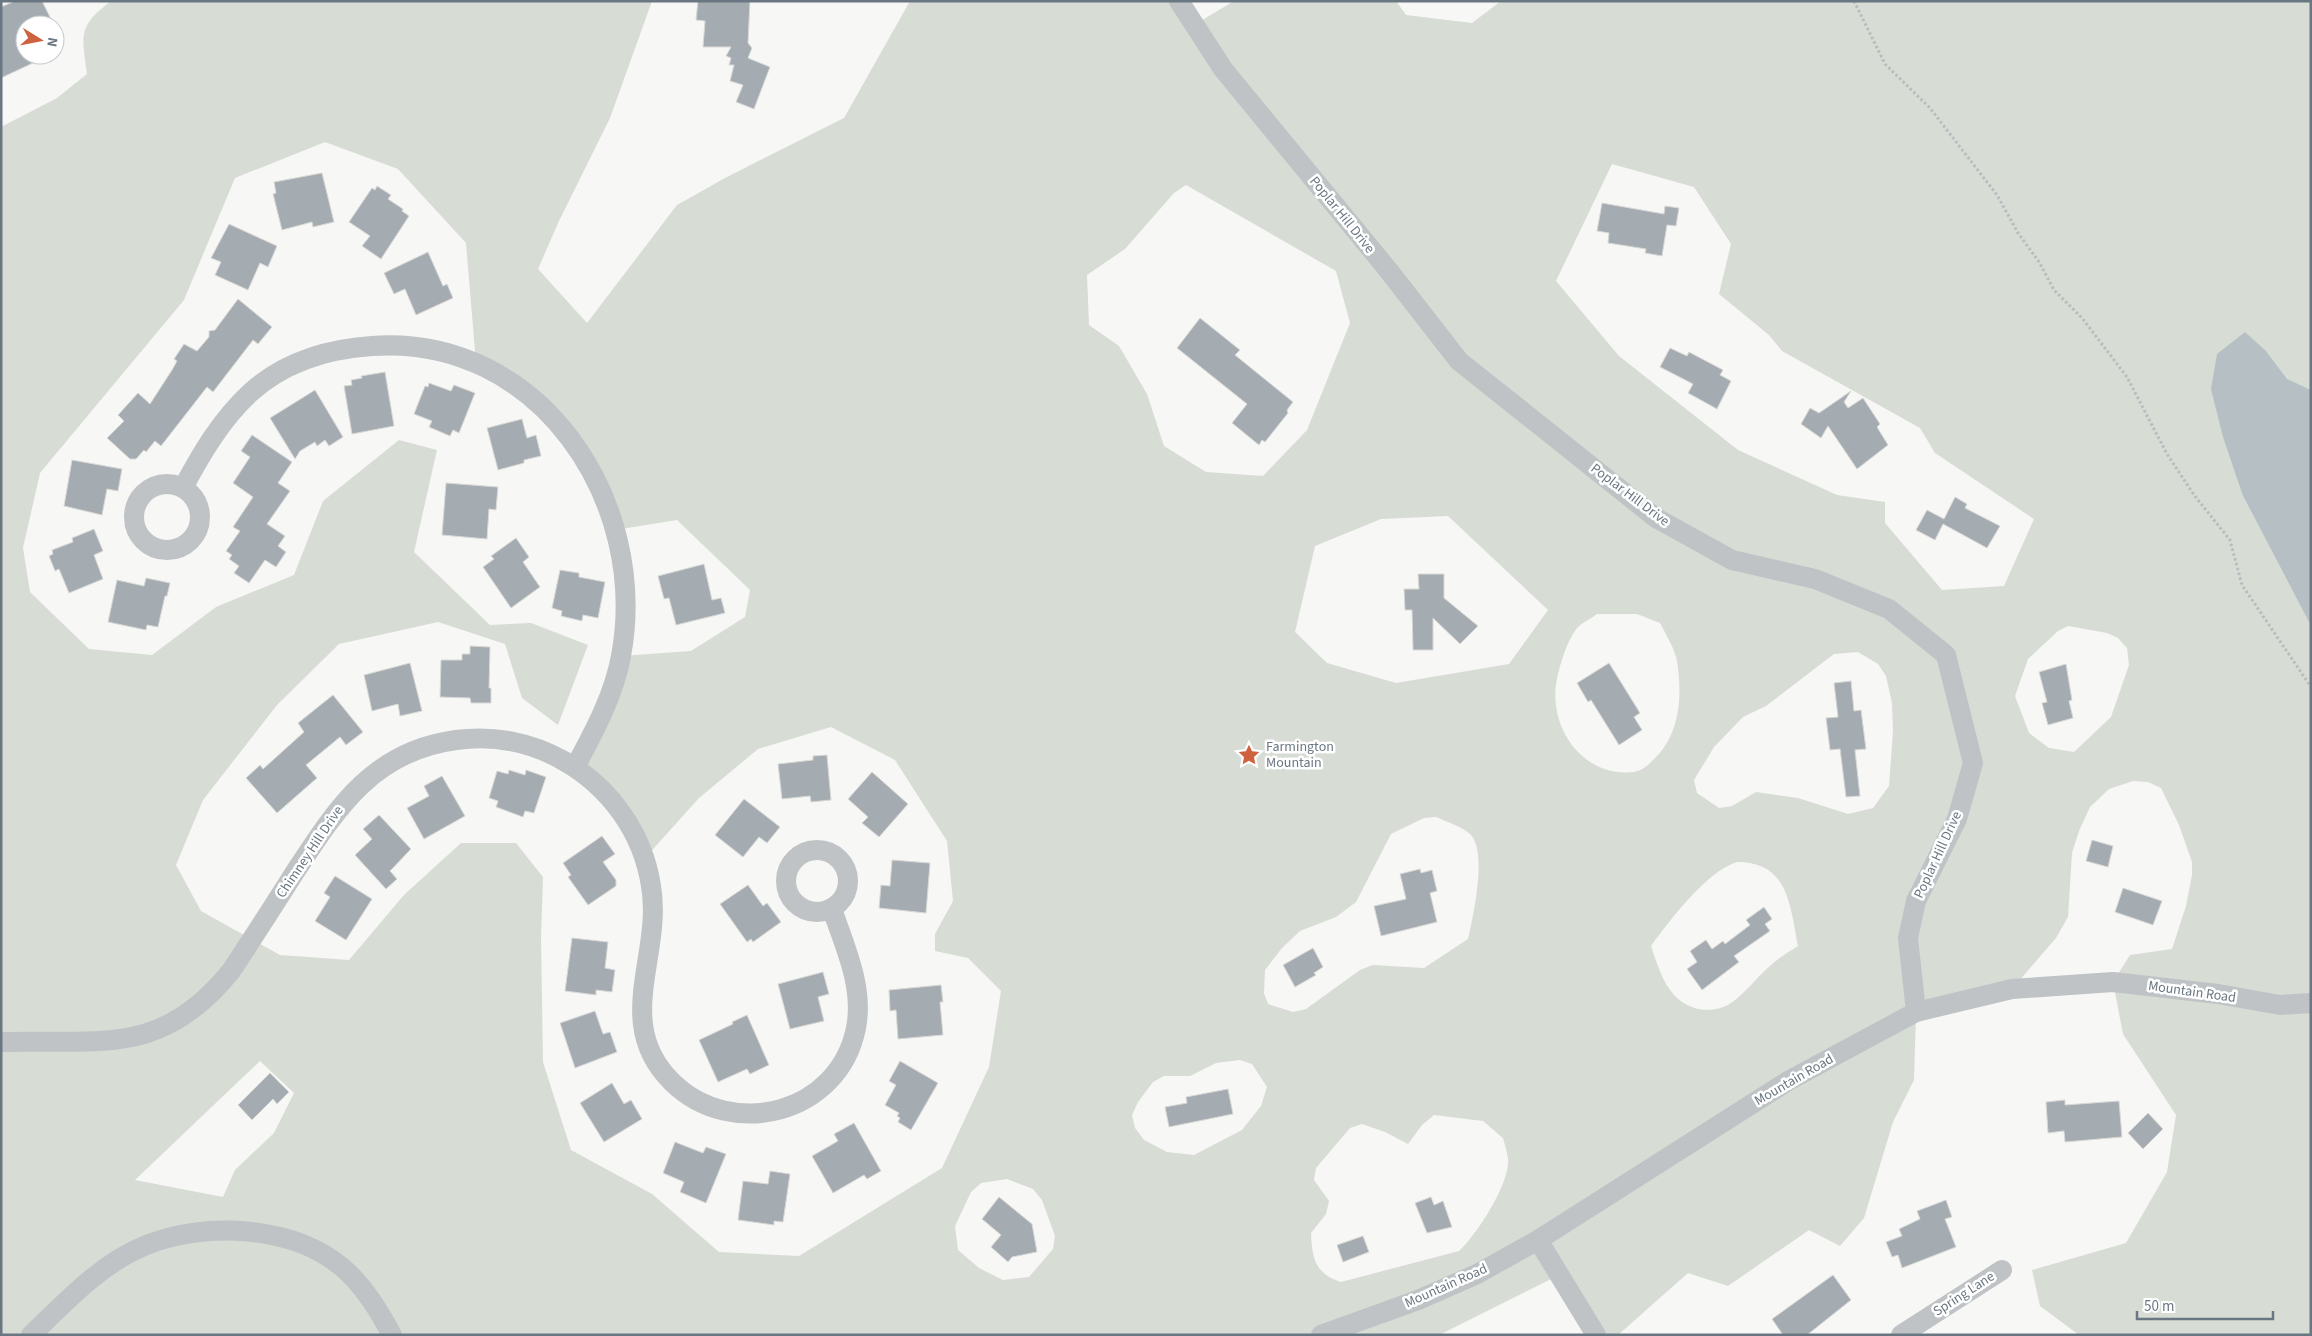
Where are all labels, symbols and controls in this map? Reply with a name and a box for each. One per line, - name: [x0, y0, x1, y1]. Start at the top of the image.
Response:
- north arrow: [15, 15, 65, 65]
- text: N: [41, 36, 62, 48]
- street label: Poplar Hill Drive: [1305, 172, 1379, 258]
- street label: Poplar Hill Drive: [1586, 459, 1674, 531]
- place label: Farmington Mountain: [1266, 737, 1334, 773]
- place icon: Farmington Mountain: [1236, 742, 1262, 768]
- street label: Chimney Hill Drive: [272, 802, 348, 902]
- street label: Poplar Hill Drive: [1909, 808, 1967, 902]
- street label: Mountain Road: [2147, 976, 2237, 1008]
- street label: Mountain Road: [1751, 1049, 1837, 1111]
- street label: Mountain Road: [1402, 1259, 1490, 1313]
- street label: Spring Lane: [1929, 1267, 1999, 1321]
- scale bar: [2137, 1288, 2273, 1320]
- text: 50 m: [2144, 1296, 2174, 1317]

